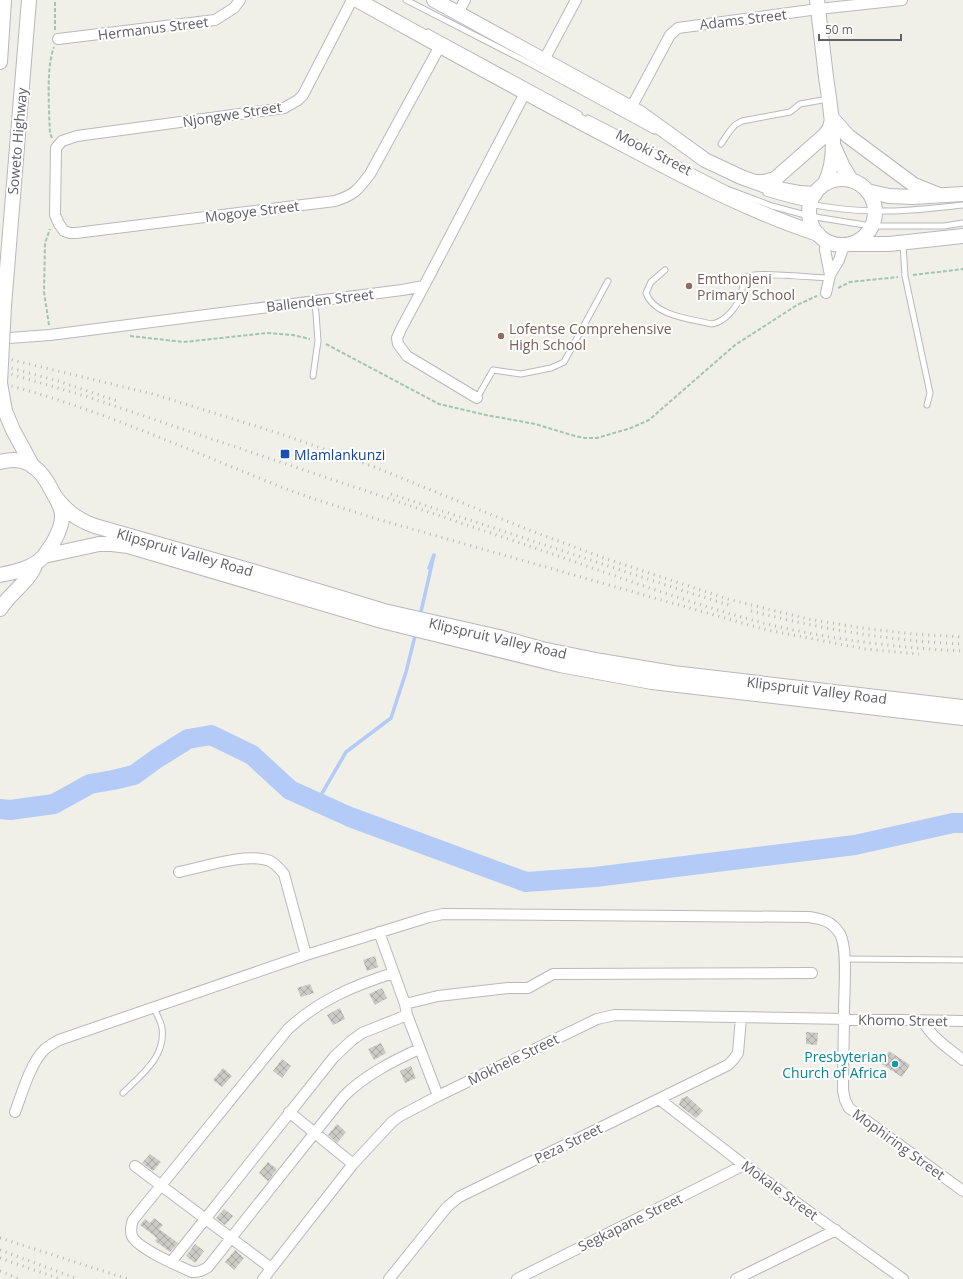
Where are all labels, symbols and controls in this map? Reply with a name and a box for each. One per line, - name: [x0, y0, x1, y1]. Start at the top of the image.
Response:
- street label: Adams Street: [698, 4, 788, 34]
- street label: Hermanus Street: [97, 12, 209, 44]
- scale bar: [819, 16, 901, 42]
- text: 50 m: [825, 21, 853, 38]
- street label: Soweto Highway: [3, 86, 31, 195]
- street label: Njongwe Street: [181, 97, 283, 131]
- street label: Mooki Street: [613, 125, 695, 179]
- street label: Mogoye Street: [204, 196, 300, 226]
- place label: Emthonjeni Primary School: [697, 269, 795, 304]
- marker: Emthonjeni Primary School: [684, 281, 694, 291]
- street label: Ballenden Street: [265, 284, 375, 316]
- place label: Lofentse Comprehensive High School: [509, 319, 672, 354]
- marker: Lofentse Comprehensive High School: [496, 331, 506, 341]
- place label: Mlamlankunzi: [294, 445, 385, 464]
- marker: Mlamlankunzi: [279, 448, 291, 460]
- street label: Klipspruit Valley Road: [115, 523, 255, 581]
- street label: Klipspruit Valley Road: [427, 613, 569, 663]
- street label: Klipspruit Valley Road: [746, 672, 888, 708]
- street label: Khomo Street: [858, 1010, 948, 1030]
- street label: Mokhele Street: [464, 1029, 562, 1089]
- place label: Presbyterian Church of Africa: [782, 1047, 887, 1082]
- marker: Presbyterian Church of Africa: [890, 1059, 900, 1069]
- street label: Mophiring Street: [849, 1104, 949, 1184]
- street label: Peza Street: [531, 1118, 605, 1168]
- street label: Mokale Street: [738, 1156, 822, 1224]
- street label: Segkapane Street: [575, 1189, 685, 1255]

